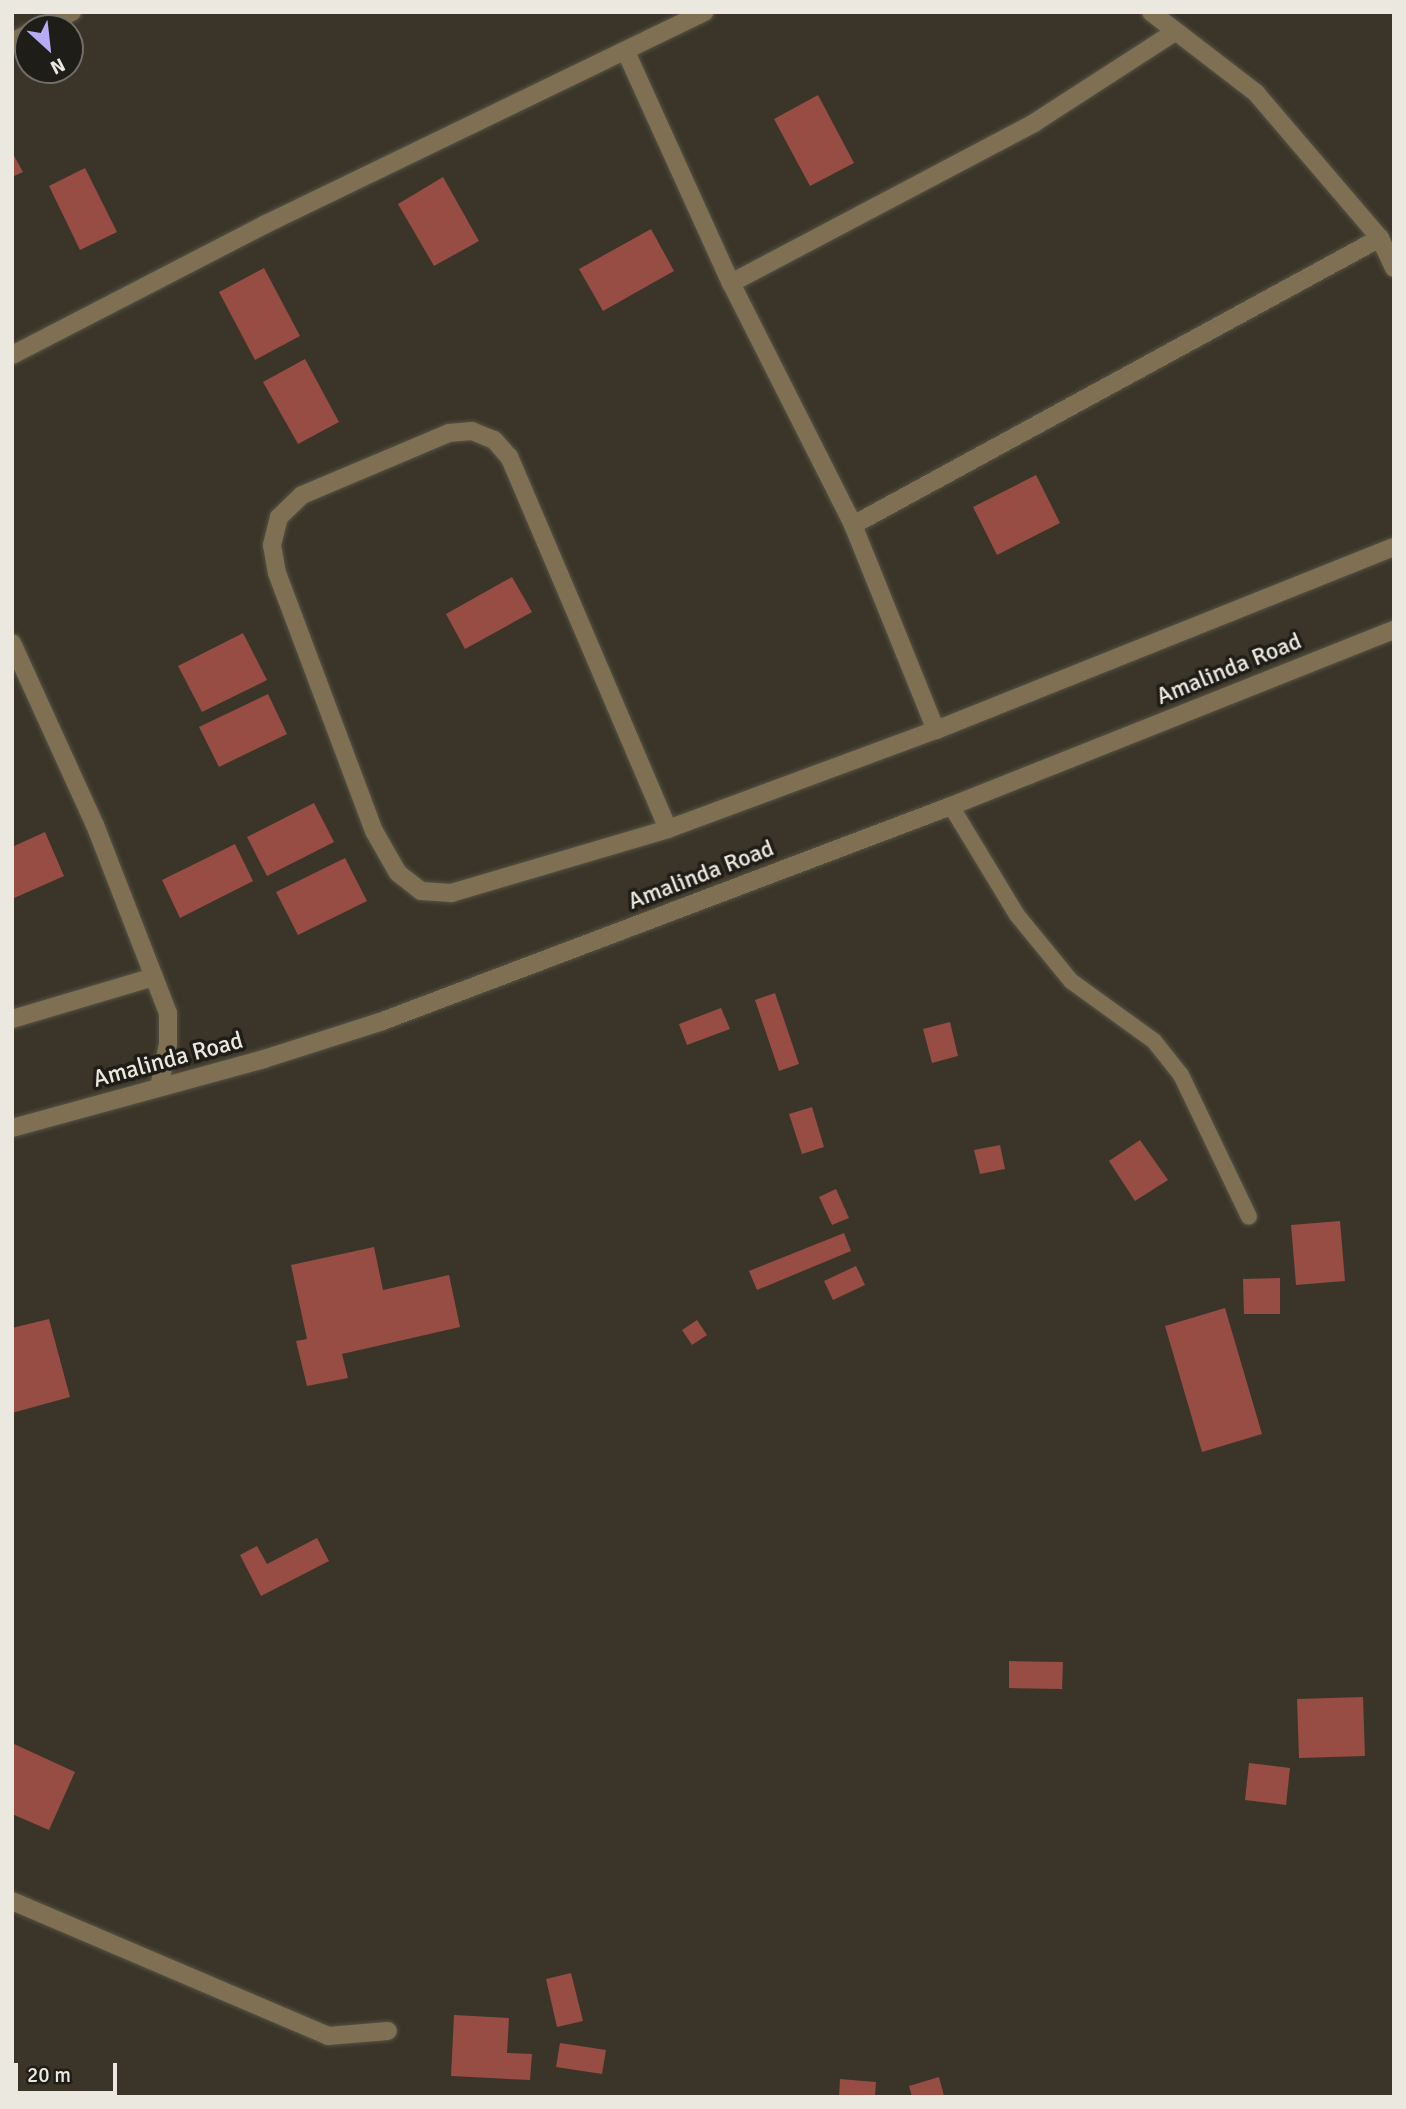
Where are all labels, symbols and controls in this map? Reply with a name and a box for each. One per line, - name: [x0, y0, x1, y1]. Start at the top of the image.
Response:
- north arrow: [14, 14, 84, 84]
- text: N: [46, 52, 69, 80]
- street label: Amalinda Road: [1152, 627, 1306, 711]
- street label: Amalinda Road: [624, 834, 778, 916]
- street label: Amalinda Road: [90, 1026, 246, 1094]
- scale bar: [18, 2050, 121, 2094]
- text: 20 m: [27, 2062, 71, 2088]

